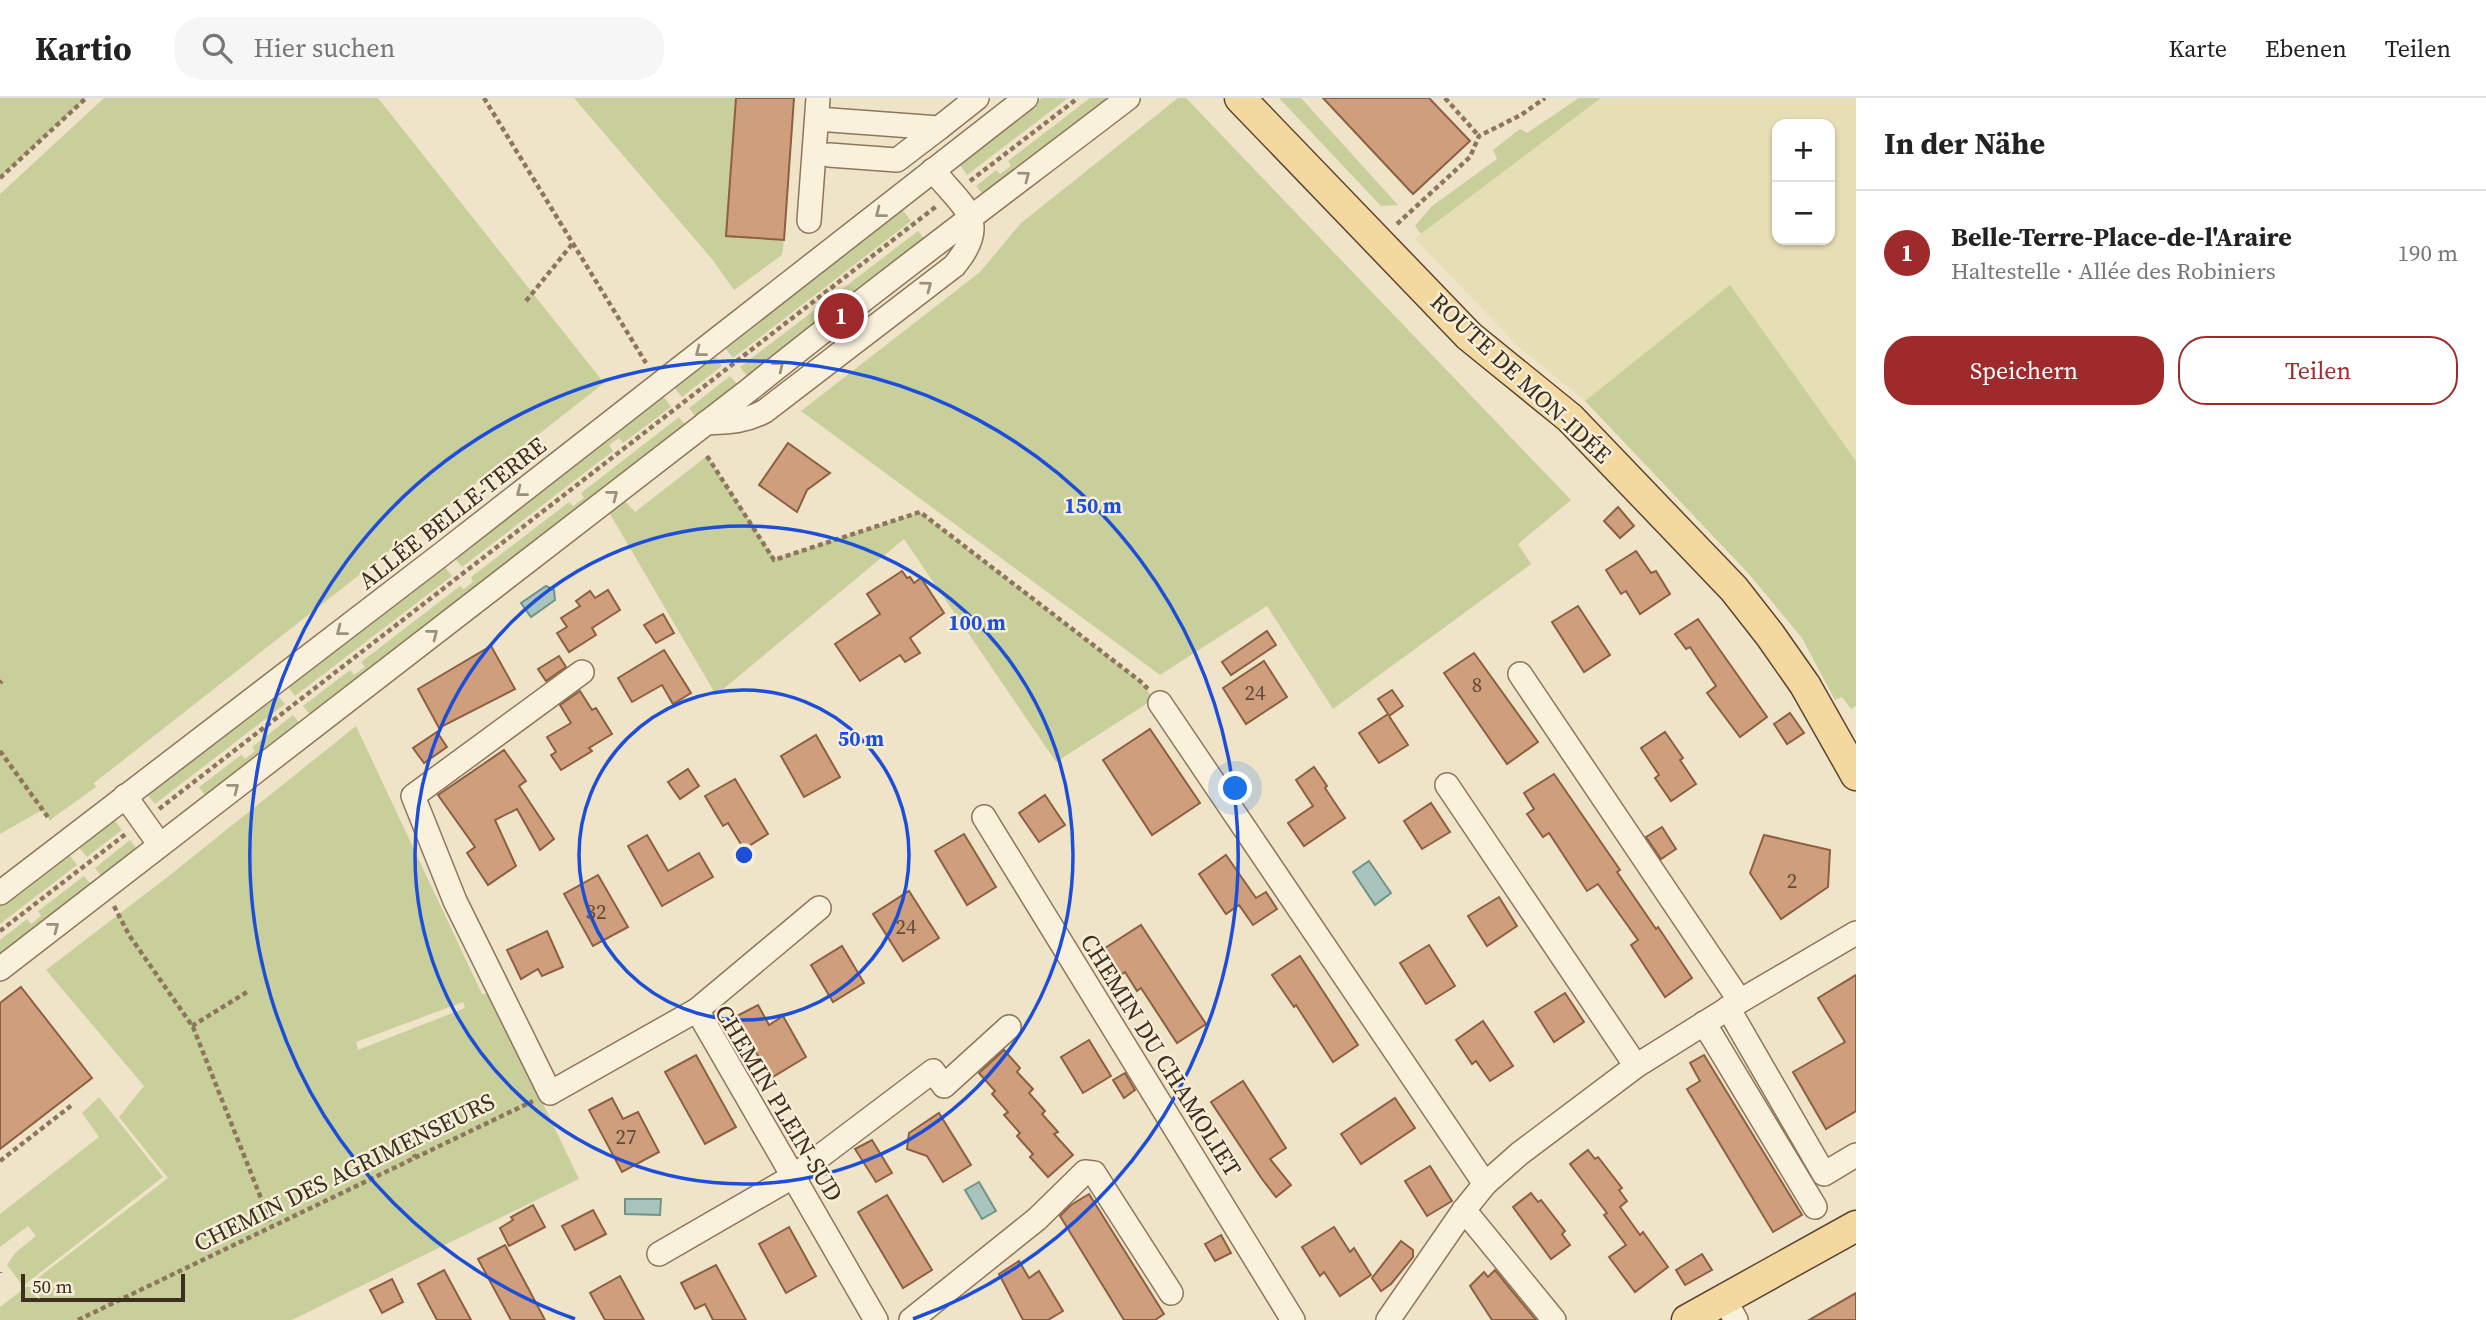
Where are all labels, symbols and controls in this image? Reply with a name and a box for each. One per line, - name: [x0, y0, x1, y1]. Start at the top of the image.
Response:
- search box: [174, 17, 664, 80]
- text: Kartio: [35, 26, 132, 71]
- icon: search: [198, 29, 236, 67]
- text: Hier suchen: [254, 30, 395, 66]
- text: Karte: [2168, 32, 2227, 65]
- text: Ebenen: [2265, 32, 2347, 65]
- text: Teilen: [2385, 32, 2451, 65]
- map controls: [1772, 119, 1835, 245]
- button: +: [1772, 119, 1835, 182]
- text: In der Nähe: [1884, 123, 2045, 164]
- one-way arrow: [1017, 172, 1030, 185]
- button: −: [1772, 182, 1835, 245]
- one-way arrow: [875, 204, 887, 217]
- text: Belle-Terre-Place-de-l'Araire: [1951, 219, 2292, 255]
- text: 1: [1901, 237, 1913, 269]
- text: 190 m: [2397, 237, 2458, 269]
- text: Haltestelle · Allée des Robiniers: [1951, 255, 2276, 287]
- one-way arrow: [920, 282, 932, 294]
- street label: ROUTE DE MON-IDÉE: [1423, 285, 1619, 471]
- pin: 1: [818, 290, 864, 342]
- button: Speichern: [1884, 336, 2164, 405]
- button: Teilen: [2178, 336, 2458, 405]
- one-way arrow: [696, 344, 708, 357]
- one-way arrow: [770, 362, 783, 374]
- street label: ALLÉE BELLE-TERRE: [351, 429, 553, 597]
- one-way arrow: [516, 484, 529, 497]
- one-way arrow: [605, 490, 618, 503]
- text: 150 m: [1064, 491, 1122, 520]
- text: 100 m: [948, 608, 1006, 637]
- one-way arrow: [336, 623, 349, 636]
- one-way arrow: [425, 629, 438, 642]
- house number: 8: [1472, 670, 1482, 699]
- house number: 24: [1245, 678, 1266, 707]
- text: 50 m: [838, 724, 884, 753]
- your location: [1218, 771, 1252, 805]
- one-way arrow: [226, 783, 238, 796]
- centre of rings: [732, 843, 756, 867]
- house number: 2: [1787, 866, 1797, 895]
- house number: 32: [586, 897, 607, 926]
- house number: 24: [896, 912, 917, 941]
- one-way arrow: [46, 923, 59, 936]
- street label: CHEMIN DU CHAMOLIET: [1073, 927, 1250, 1183]
- street label: CHEMIN PLEIN-SUD: [707, 998, 851, 1208]
- street label: CHEMIN DES AGRIMENSEURS: [188, 1085, 500, 1259]
- house number: 27: [616, 1122, 637, 1151]
- scale bar: [21, 1271, 186, 1303]
- text: 50 m: [32, 1273, 73, 1299]

